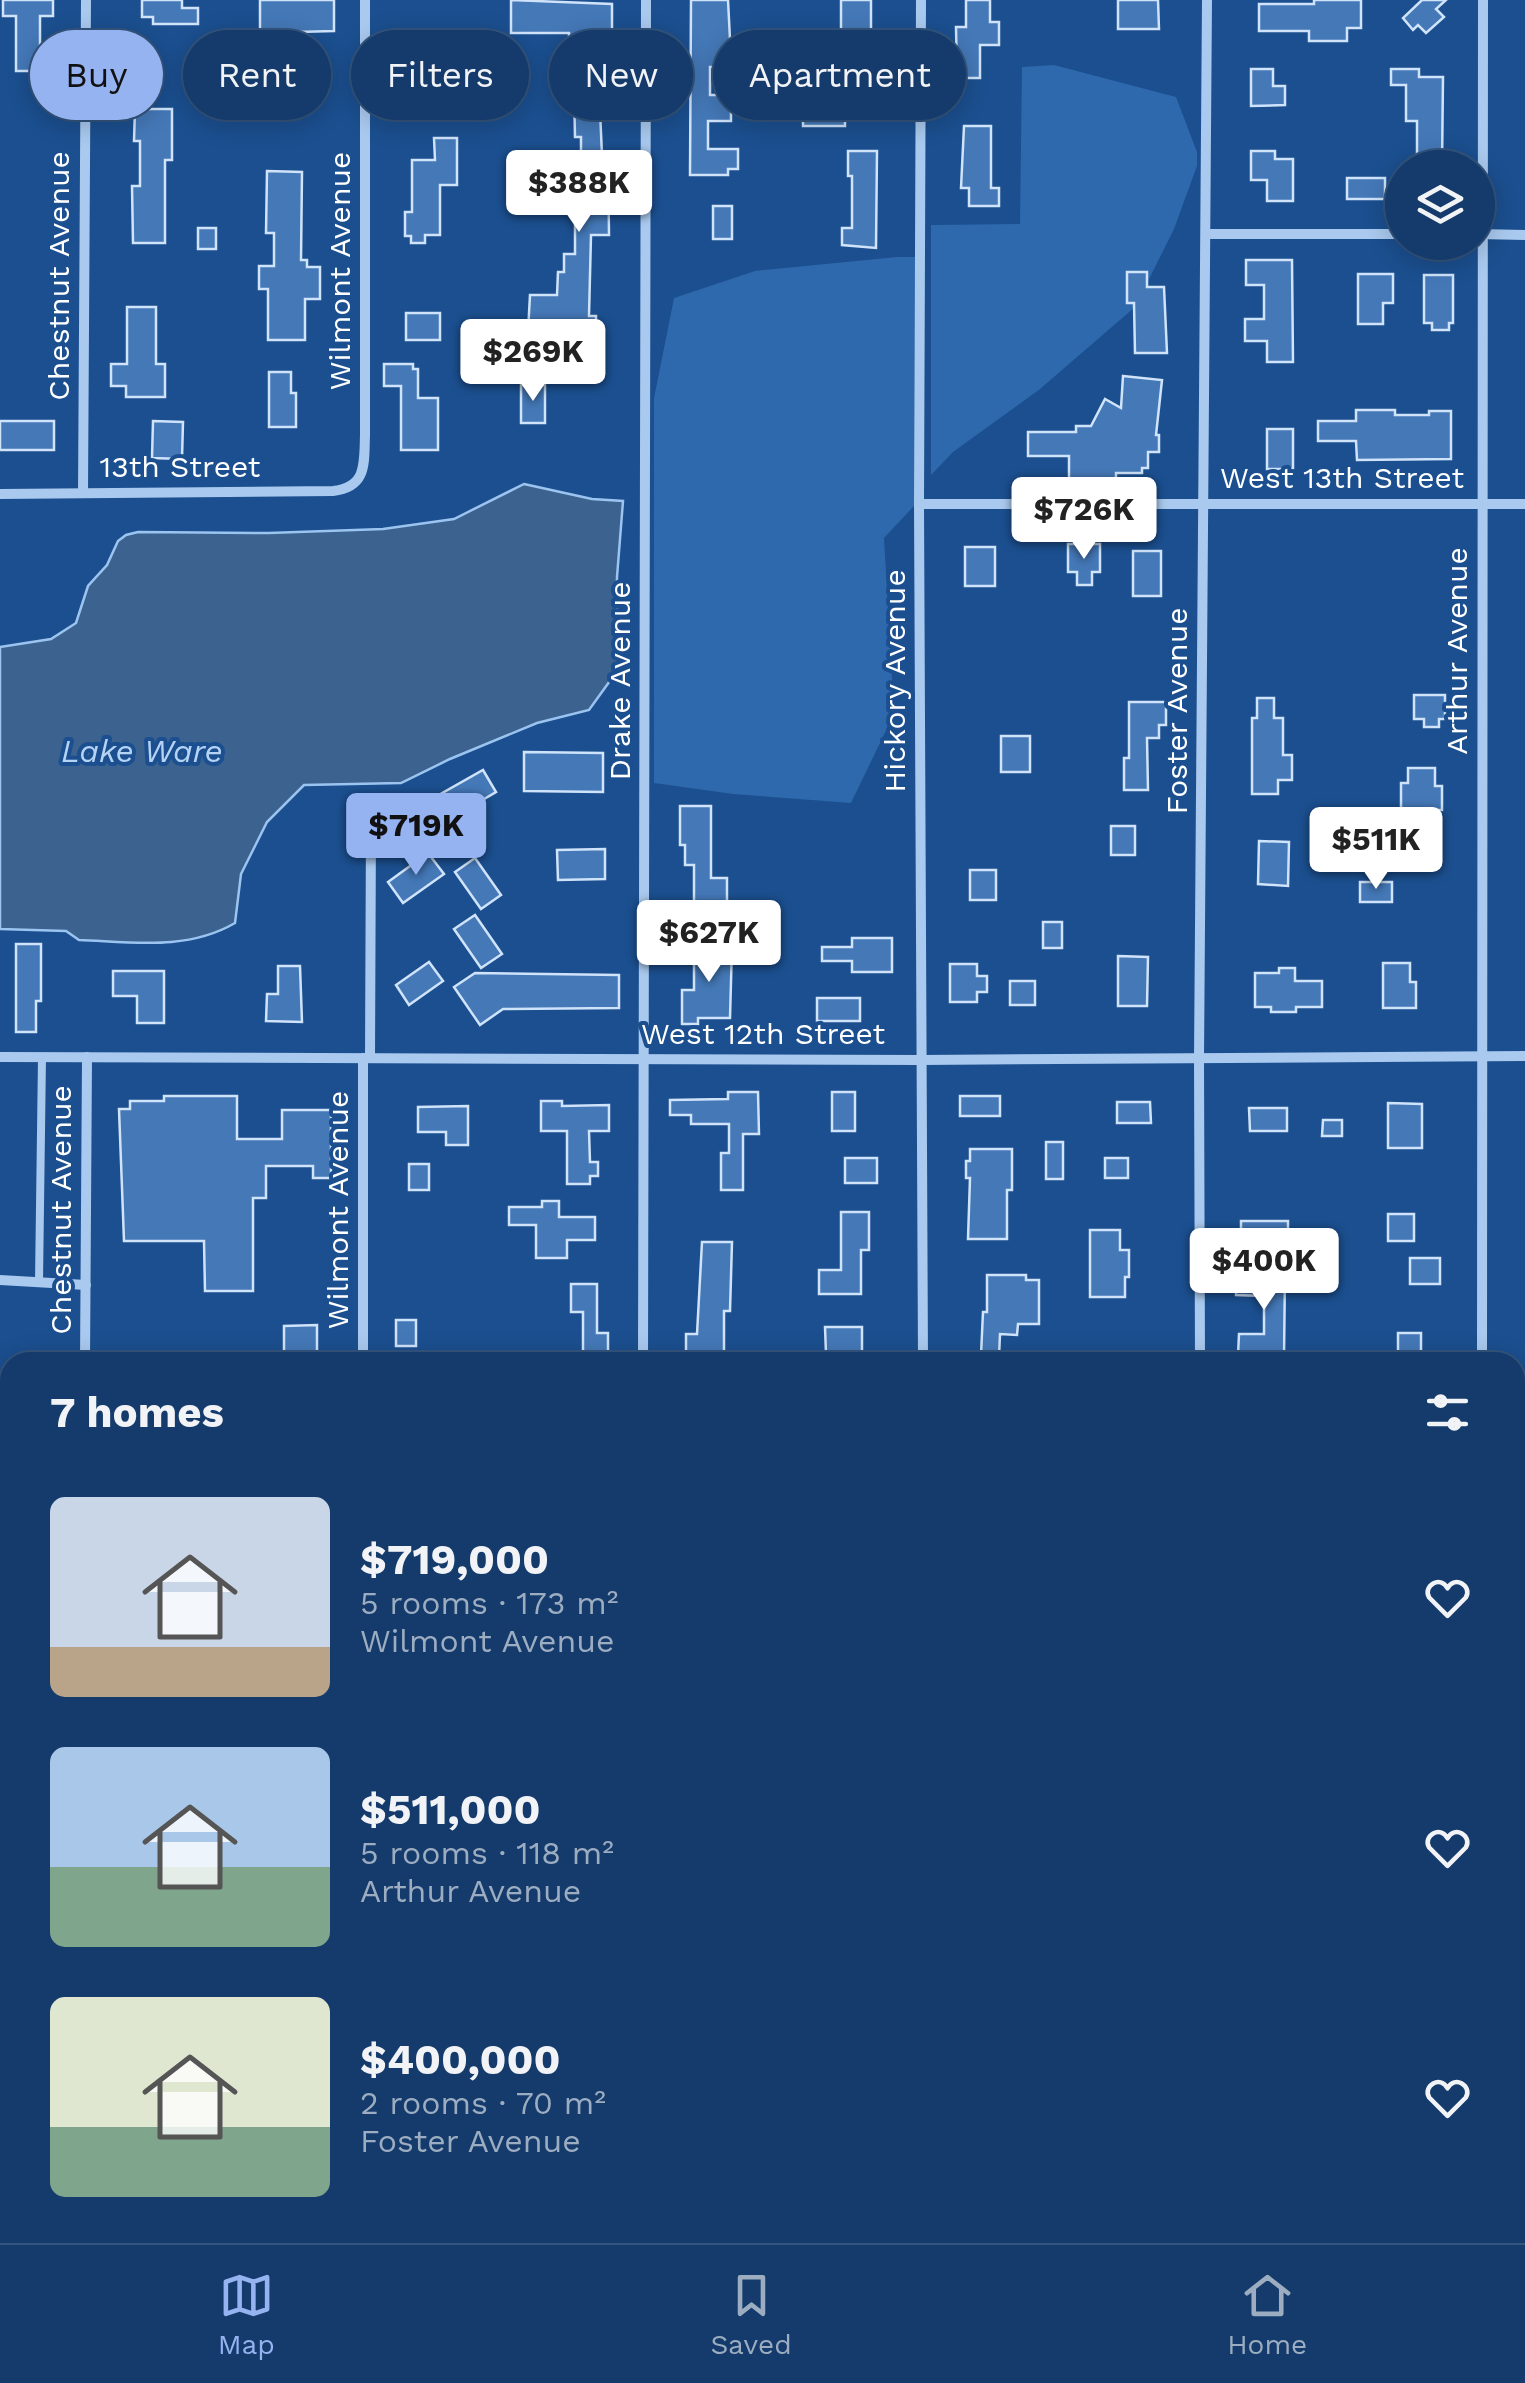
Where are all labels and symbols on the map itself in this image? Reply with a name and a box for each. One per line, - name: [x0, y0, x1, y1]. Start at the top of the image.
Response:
- pin: $388K: [509, 150, 649, 235]
- street label: Chestnut Avenue: [41, 151, 76, 401]
- street label: Wilmont Avenue: [322, 152, 357, 390]
- pin: $269K: [463, 319, 603, 404]
- street label: 13th Street: [100, 449, 261, 484]
- street label: West 13th Street: [1220, 460, 1464, 495]
- pin: $726K: [1014, 477, 1154, 562]
- street label: Arthur Avenue: [1439, 547, 1474, 755]
- street label: Hickory Avenue: [877, 569, 912, 793]
- street label: Drake Avenue: [602, 581, 637, 781]
- street label: Foster Avenue: [1159, 607, 1194, 815]
- water label: Lake Ware: [61, 732, 223, 770]
- pin: $719K: [346, 793, 486, 878]
- pin: $511K: [1306, 807, 1446, 892]
- pin: $627K: [639, 900, 779, 985]
- street label: West 12th Street: [641, 1016, 885, 1051]
- street label: Chestnut Avenue: [43, 1085, 78, 1335]
- street label: Wilmont Avenue: [320, 1091, 355, 1329]
- pin: $400K: [1194, 1228, 1334, 1313]

